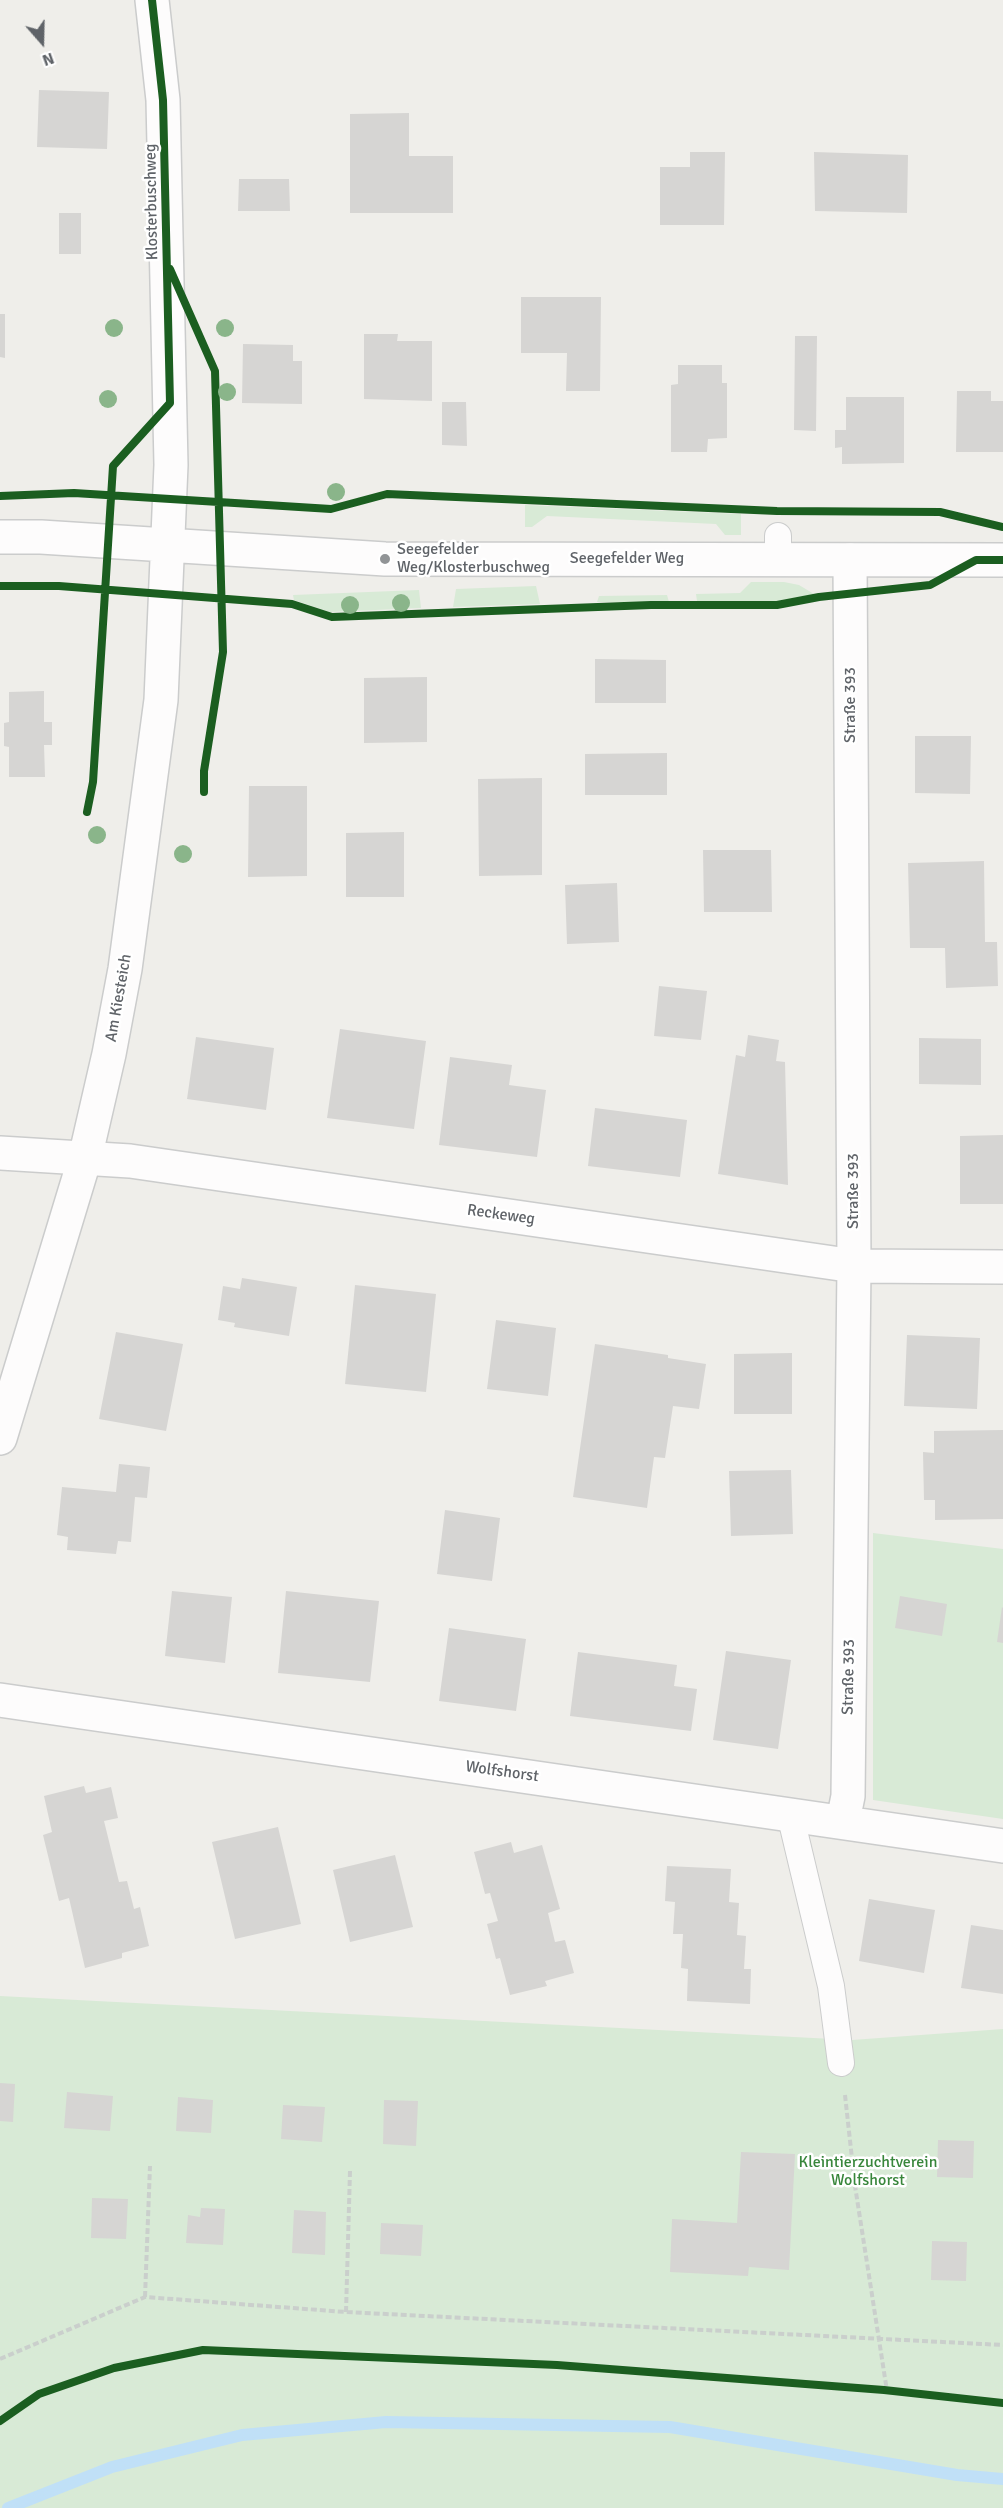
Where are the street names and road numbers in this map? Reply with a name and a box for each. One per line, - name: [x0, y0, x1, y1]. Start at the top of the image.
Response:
- street label: Klosterbuschweg: [141, 143, 163, 261]
- street label: Seegefelder Weg: [570, 549, 684, 569]
- street label: Straße 393: [841, 667, 861, 743]
- street label: Am Kiesteich: [102, 953, 136, 1043]
- street label: Straße 393: [844, 1153, 864, 1229]
- street label: Reckeweg: [466, 1201, 536, 1229]
- street label: Straße 393: [839, 1639, 859, 1715]
- street label: Wolfshorst: [464, 1757, 540, 1787]

